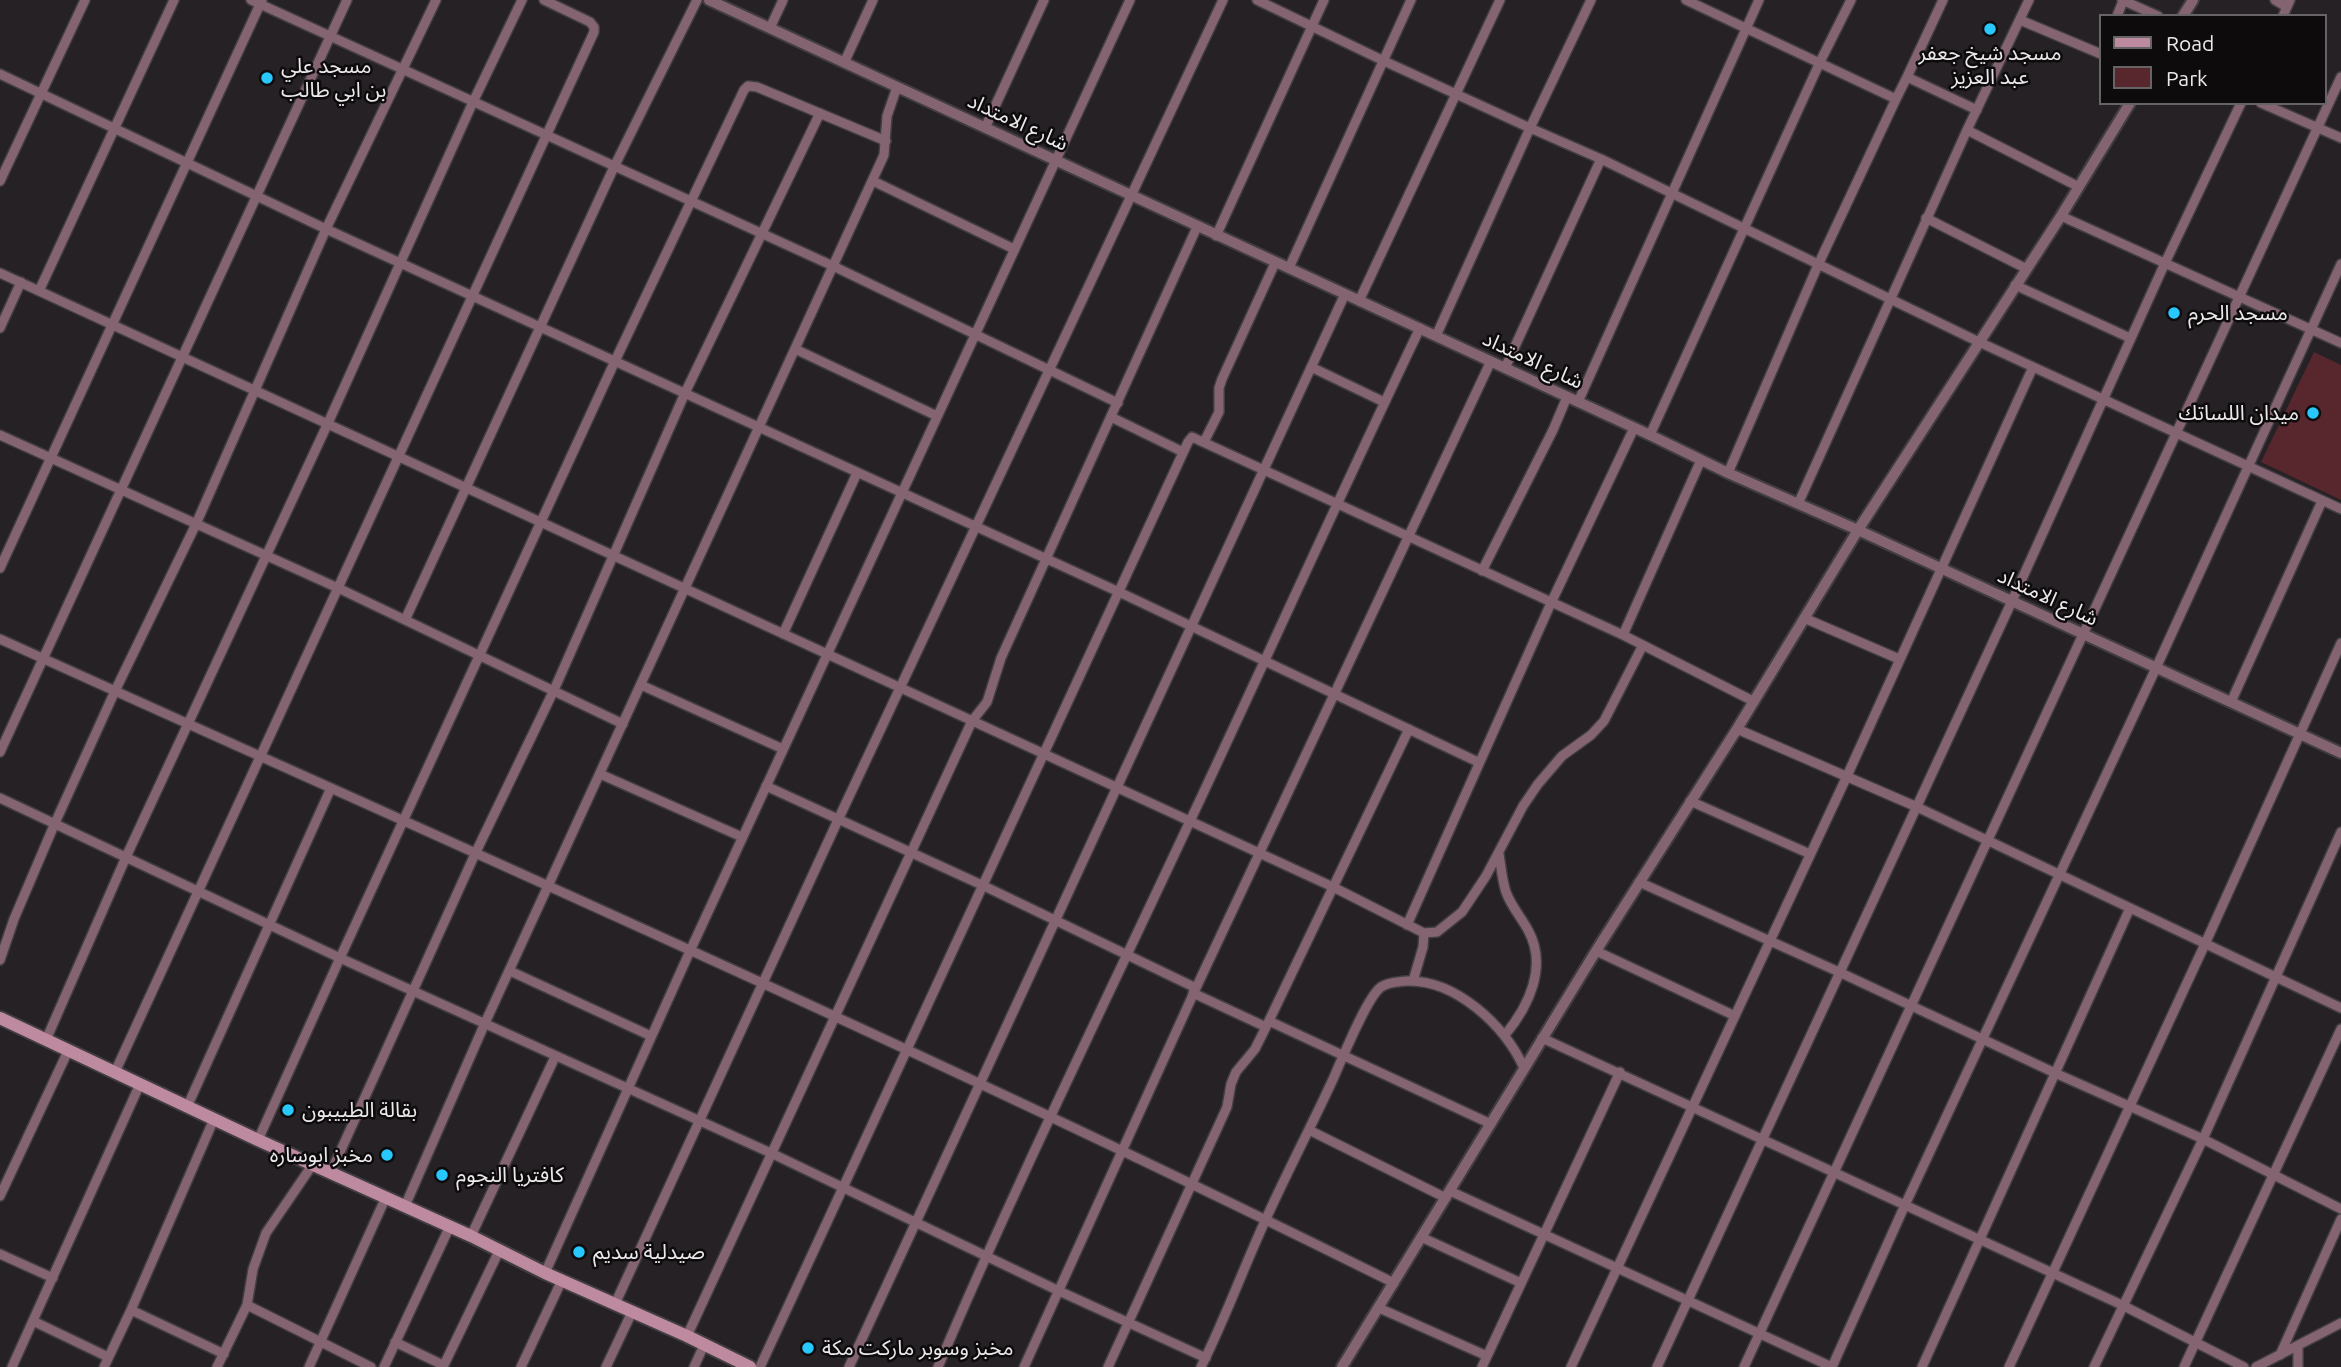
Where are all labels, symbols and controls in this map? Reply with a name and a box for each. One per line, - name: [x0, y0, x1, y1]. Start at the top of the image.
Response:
- legend: [2100, 14, 2327, 105]
- marker: مسجد شيخ جعفر عبد العزيز: [1982, 21, 1998, 37]
- text: Road: [2166, 31, 2214, 55]
- place label: مسجد شيخ جعفر عبد العزيز: [1919, 40, 2061, 90]
- place label: مسجد علي بن ابي طالب: [281, 53, 386, 103]
- text: Park: [2166, 66, 2208, 90]
- marker: مسجد علي بن ابي طالب: [259, 70, 275, 86]
- street label: شارع الامتداد: [964, 88, 1072, 156]
- place label: مسجد الحرم: [2188, 300, 2288, 326]
- marker: مسجد الحرم: [2166, 305, 2182, 321]
- street label: شارع الامتداد: [1479, 326, 1587, 394]
- place label: ميدان اللساتك: [2178, 400, 2299, 426]
- marker: ميدان اللساتك: [2305, 405, 2321, 421]
- street label: شارع الامتداد: [1994, 563, 2102, 631]
- place label: بقالة الطييبون: [302, 1097, 417, 1123]
- marker: بقالة الطييبون: [280, 1102, 296, 1118]
- place label: مخبز ابوساره: [270, 1142, 373, 1168]
- marker: مخبز ابوساره: [379, 1147, 395, 1163]
- place label: كافتريا النجوم: [456, 1162, 564, 1188]
- marker: كافتريا النجوم: [434, 1167, 450, 1183]
- place label: صيدلية سديم: [593, 1239, 705, 1265]
- marker: صيدلية سديم: [571, 1244, 587, 1260]
- place label: مخبز وسوبر ماركت مكة: [822, 1335, 1014, 1361]
- marker: مخبز وسوبر ماركت مكة: [800, 1340, 816, 1356]

